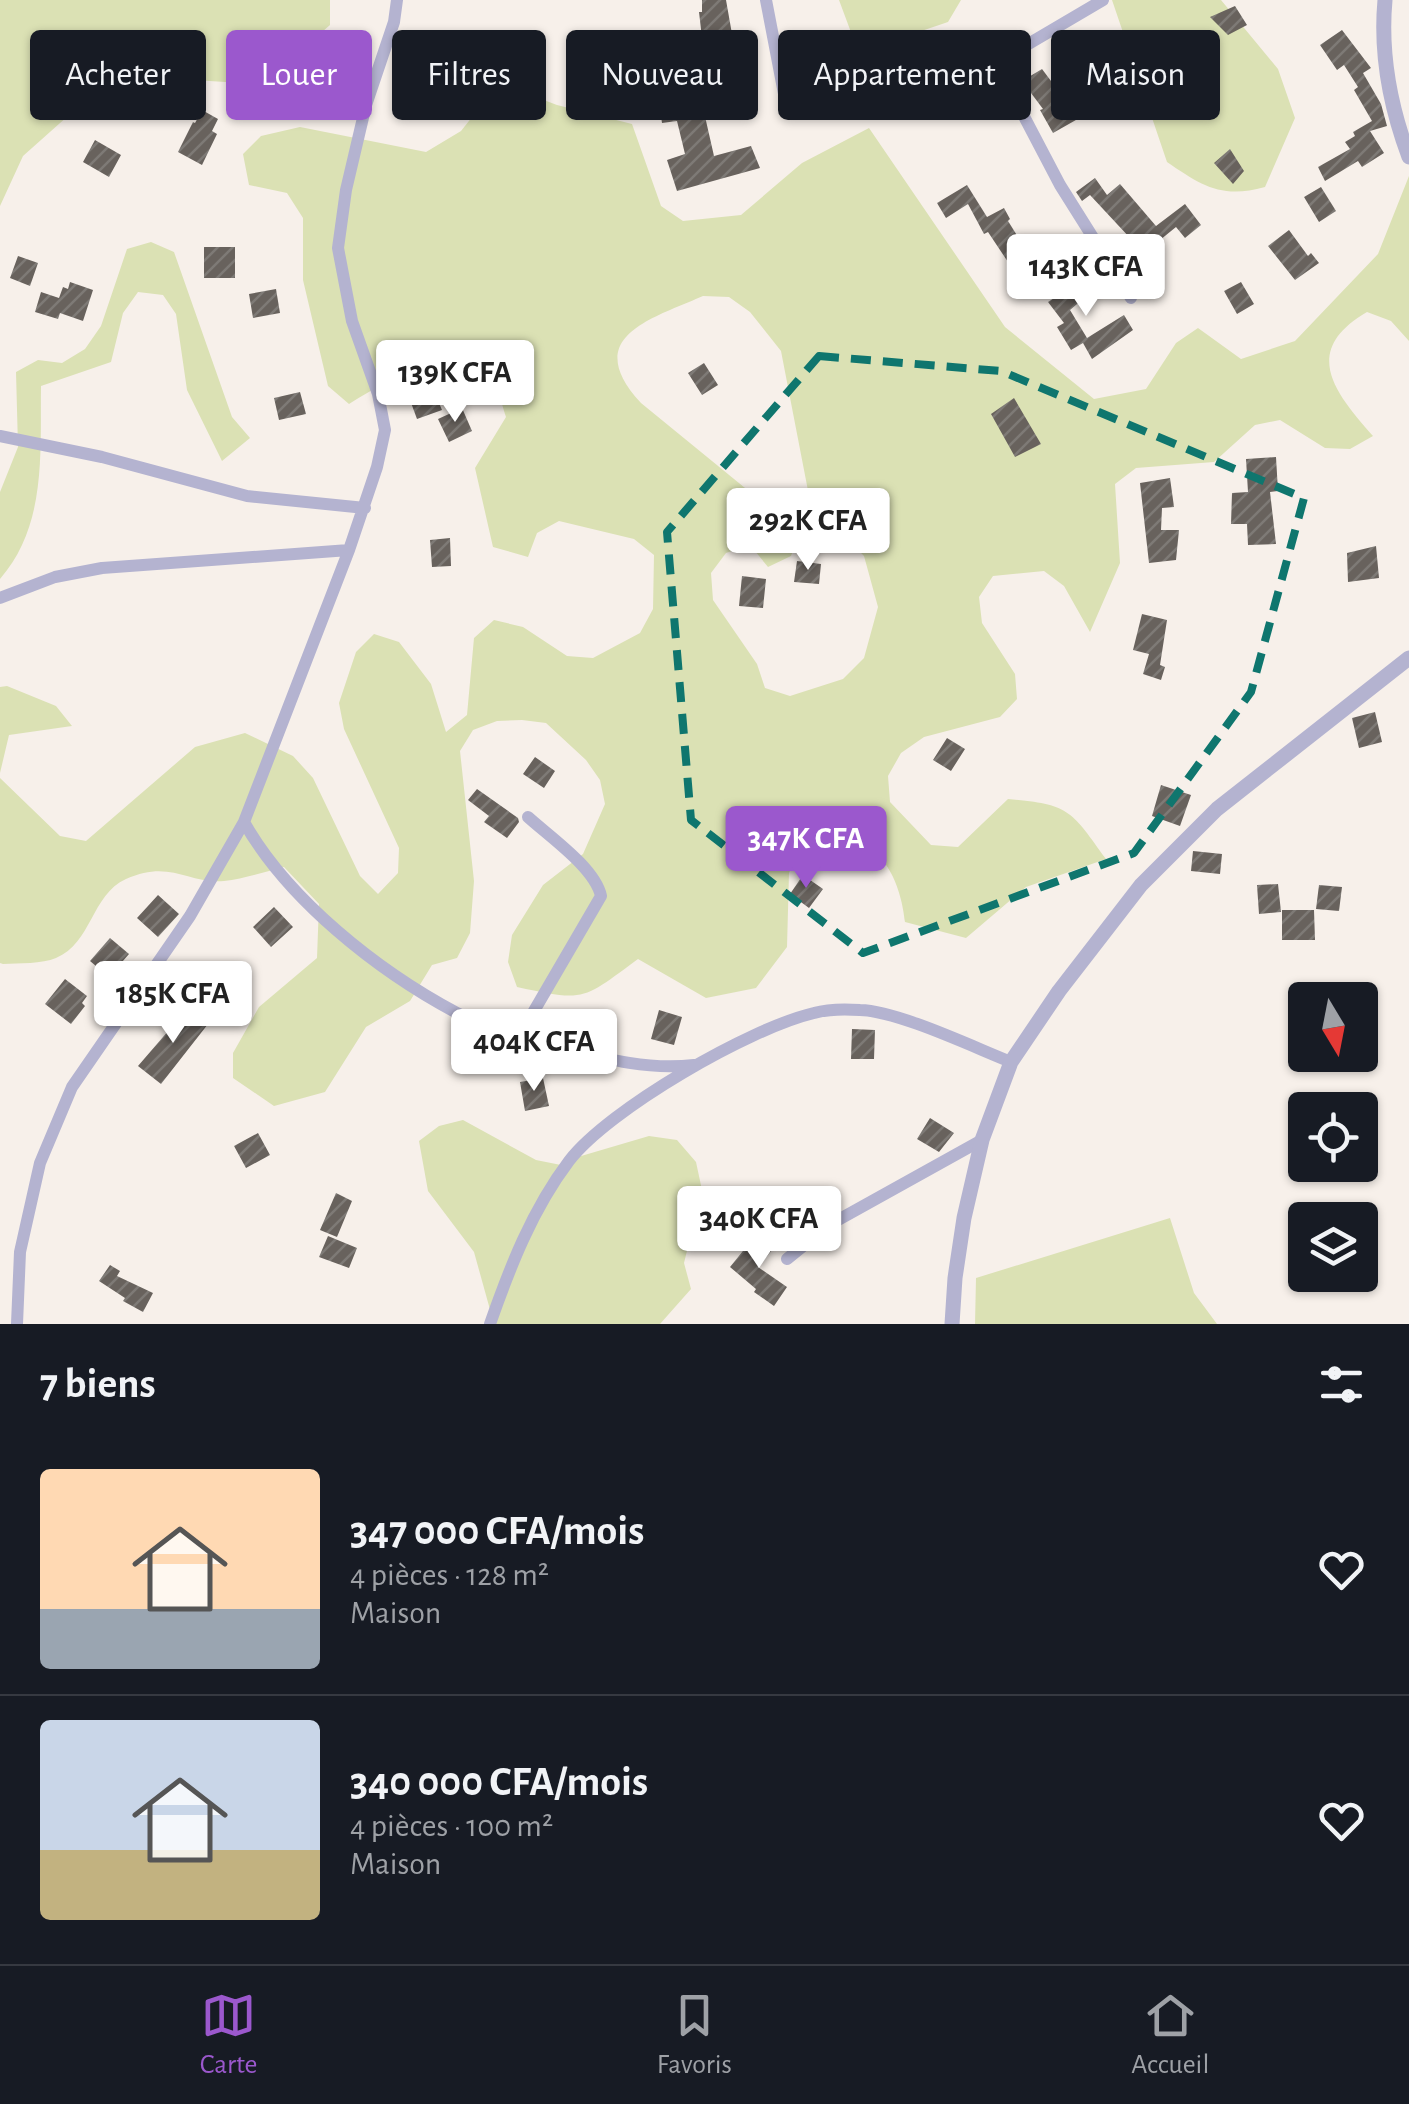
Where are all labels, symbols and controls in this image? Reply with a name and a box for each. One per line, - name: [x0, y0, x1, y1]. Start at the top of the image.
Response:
- chip: Acheter: [30, 30, 206, 120]
- chip: Louer: [226, 30, 372, 120]
- chip: Filtres: [392, 30, 546, 120]
- chip: Nouveau: [566, 30, 758, 120]
- chip: Appartement: [778, 30, 1031, 120]
- chip: Maison: [1051, 30, 1220, 120]
- pin: 143K CFA: [983, 234, 1189, 319]
- text: 143K CFA: [1029, 250, 1143, 282]
- pin: 139K CFA: [352, 340, 558, 425]
- text: 139K CFA: [398, 356, 512, 388]
- pin: 292K CFA: [705, 488, 911, 573]
- text: 292K CFA: [749, 504, 867, 536]
- pin: 347K CFA: [703, 806, 909, 891]
- text: 347K CFA: [748, 822, 864, 854]
- pin: 185K CFA: [70, 961, 276, 1046]
- text: 185K CFA: [116, 977, 230, 1009]
- north arrow: [1288, 982, 1378, 1072]
- map controls: [1288, 982, 1378, 1292]
- pin: 404K CFA: [431, 1009, 637, 1094]
- text: 404K CFA: [473, 1025, 595, 1057]
- button: locate: [1288, 1092, 1378, 1182]
- pin: 340K CFA: [656, 1186, 862, 1271]
- text: 340K CFA: [699, 1202, 819, 1234]
- button: layers: [1288, 1202, 1378, 1292]
- icon: filters: [1314, 1357, 1369, 1412]
- text: 7 biens: [40, 1363, 156, 1405]
- icon: home: [120, 1509, 240, 1629]
- text: 347 000 CFA/mois: [350, 1510, 644, 1552]
- icon: heart: [1314, 1542, 1369, 1597]
- text: 4 pièces · 128 m²: [350, 1559, 549, 1591]
- text: Maison: [350, 1597, 441, 1629]
- icon: home: [120, 1760, 240, 1880]
- text: 340 000 CFA/mois: [350, 1761, 648, 1803]
- icon: heart: [1314, 1793, 1369, 1848]
- text: 4 pièces · 100 m²: [350, 1810, 553, 1842]
- text: Maison: [350, 1848, 441, 1880]
- tab: Carte: [200, 1988, 257, 2082]
- tab: Favoris: [657, 1988, 732, 2082]
- tab: Accueil: [1131, 1988, 1209, 2082]

